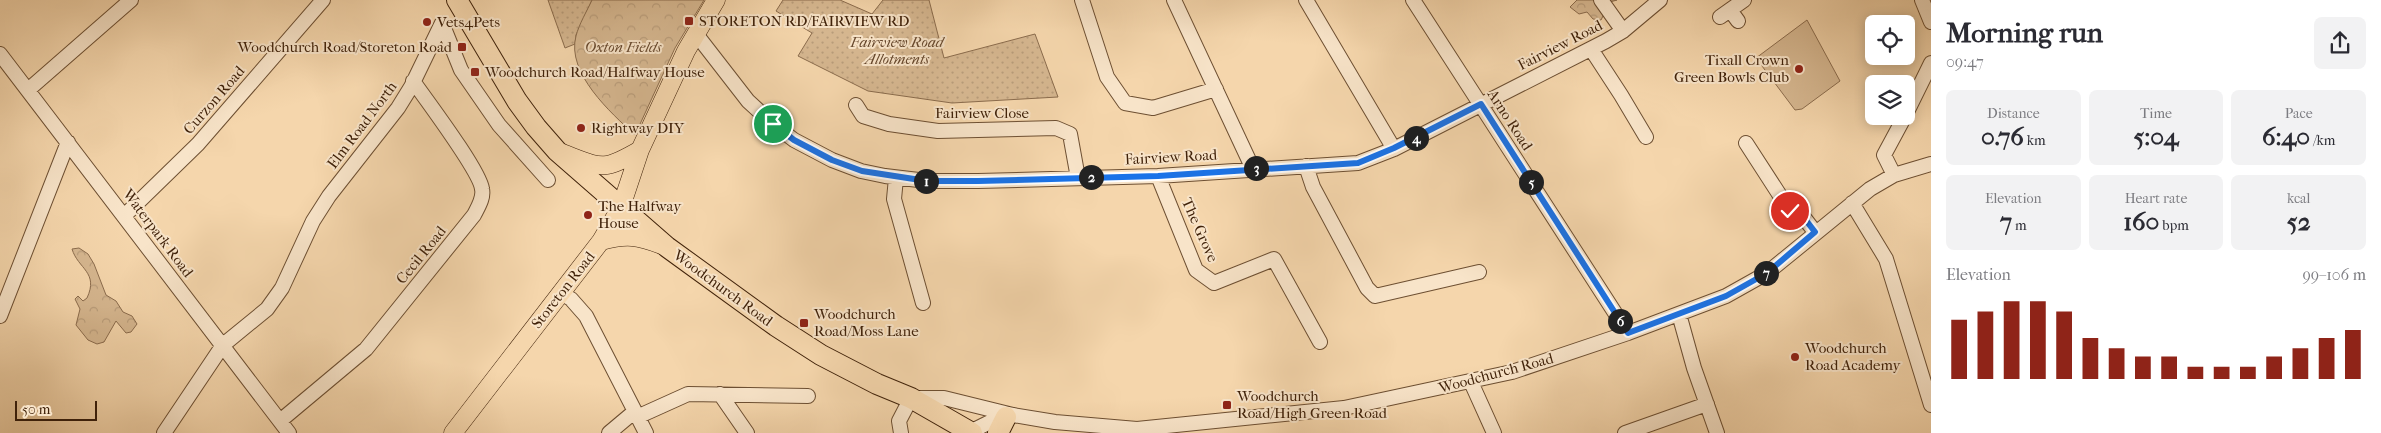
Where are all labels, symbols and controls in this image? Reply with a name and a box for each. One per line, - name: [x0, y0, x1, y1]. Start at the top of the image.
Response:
- place label: STORETON RD/FAIRVIEW RD: [699, 12, 909, 30]
- place label: Vets4Pets: [436, 13, 501, 31]
- marker: STORETON RD/FAIRVIEW RD: [683, 15, 695, 27]
- map controls: [1865, 15, 1915, 125]
- button: locate: [1865, 15, 1915, 65]
- marker: Vets4Pets: [421, 16, 433, 28]
- street label: Fairview Road: [1515, 16, 1606, 74]
- text: Morning run: [1946, 16, 2103, 49]
- button: share: [2314, 17, 2366, 69]
- park label: Fairview Road Allotments: [850, 33, 946, 68]
- place label: Woodchurch Road/Storeton Road: [237, 38, 453, 56]
- park label: Oxton Fields: [585, 38, 662, 56]
- marker: Woodchurch Road/Storeton Road: [456, 41, 468, 53]
- place label: Tixall Crown Green Bowls Club: [1674, 51, 1789, 86]
- text: 09:47: [1946, 52, 1984, 71]
- street label: Curzon Road: [180, 62, 249, 138]
- place label: Woodchurch Road/Halfway House: [484, 63, 705, 81]
- marker: Tixall Crown Green Bowls Club: [1793, 63, 1805, 75]
- marker: Woodchurch Road/Halfway House: [469, 66, 481, 78]
- button: layers: [1865, 75, 1915, 125]
- street label: Elm Road North: [323, 77, 401, 172]
- street label: Arno Road: [1483, 85, 1537, 155]
- pin: [752, 103, 794, 145]
- street label: Fairview Close: [935, 104, 1030, 122]
- text: Distance: [1987, 105, 2040, 122]
- text: Time: [2140, 105, 2172, 122]
- text: Pace: [2285, 105, 2313, 122]
- icon: arrive: [759, 110, 787, 138]
- place label: Rightway DIY: [591, 119, 685, 137]
- marker: Rightway DIY: [575, 122, 587, 134]
- text: 0.76: [1981, 122, 2024, 151]
- text: 5:04: [2133, 122, 2179, 151]
- text: 6:40: [2262, 122, 2310, 151]
- pin: 4: [1404, 126, 1428, 150]
- text: 4: [1412, 130, 1421, 147]
- text: km: [2024, 132, 2046, 149]
- text: /km: [2310, 132, 2335, 149]
- street label: Fairview Road: [1124, 146, 1219, 168]
- pin: 3: [1244, 156, 1268, 180]
- text: 3: [1254, 160, 1259, 177]
- pin: 2: [1078, 164, 1104, 190]
- pin: 1: [914, 168, 938, 194]
- text: 2: [1088, 169, 1095, 186]
- pin: 5: [1518, 170, 1544, 194]
- text: 1: [924, 173, 929, 190]
- text: 5: [1528, 174, 1535, 191]
- street label: Waterpark Road: [118, 185, 198, 281]
- pin: [1769, 190, 1811, 232]
- text: Elevation: [1985, 190, 2042, 207]
- text: Heart rate: [2125, 190, 2187, 207]
- text: kcal: [2287, 190, 2310, 207]
- street label: The Grove: [1178, 195, 1222, 265]
- place label: The Halfway House: [598, 197, 682, 232]
- icon: check: [1776, 197, 1804, 225]
- text: 7: [2000, 207, 2012, 236]
- text: 160: [2123, 207, 2159, 236]
- text: 52: [2287, 207, 2311, 236]
- marker: The Halfway House: [582, 209, 594, 221]
- text: m: [2012, 217, 2027, 234]
- text: bpm: [2159, 217, 2189, 234]
- street label: Cecil Road: [392, 222, 450, 288]
- street label: Woodchurch Road: [669, 245, 777, 331]
- street label: Storeton Road: [527, 247, 599, 332]
- pin: 7: [1754, 260, 1778, 286]
- text: 7: [1763, 265, 1770, 282]
- text: Elevation: [1946, 265, 2011, 284]
- text: 99–106 m: [2302, 265, 2366, 284]
- place label: Woodchurch Road/Moss Lane: [813, 305, 919, 340]
- pin: 6: [1608, 308, 1632, 334]
- text: 6: [1617, 313, 1624, 330]
- marker: Woodchurch Road/Moss Lane: [798, 317, 810, 329]
- place label: Woodchurch Road Academy: [1804, 339, 1902, 374]
- street label: Woodchurch Road: [1436, 349, 1556, 397]
- marker: Woodchurch Road Academy: [1789, 351, 1801, 363]
- place label: Woodchurch Road/High Green Road: [1236, 387, 1388, 422]
- scale bar: [15, 398, 98, 421]
- marker: Woodchurch Road/High Green Road: [1221, 399, 1233, 411]
- text: 50 m: [22, 401, 50, 418]

